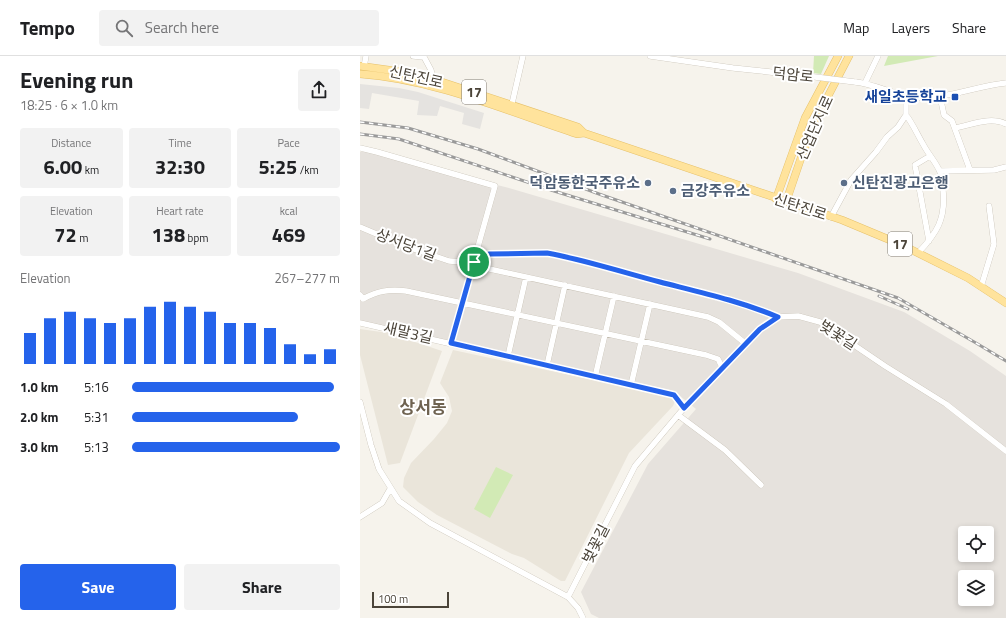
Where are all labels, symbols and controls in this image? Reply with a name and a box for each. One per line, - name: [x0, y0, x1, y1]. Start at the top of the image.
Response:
- search box: [99, 10, 379, 46]
- text: Tempo: [20, 13, 75, 42]
- text: Search here: [145, 16, 219, 39]
- icon: search: [113, 17, 135, 39]
- text: Map: [843, 17, 869, 38]
- text: Layers: [891, 17, 930, 38]
- text: Share: [952, 17, 986, 38]
- street label: 신탄진로: [387, 59, 446, 94]
- street label: 덕암로: [771, 61, 815, 88]
- text: Evening run: [20, 63, 133, 97]
- button: share: [298, 69, 340, 111]
- road number: 17: [462, 80, 486, 104]
- place label: 새일초등학교: [864, 85, 947, 108]
- street label: 산업단지로: [790, 92, 839, 164]
- marker: 새일초등학교: [950, 92, 960, 102]
- text: 18:25 · 6 × 1.0 km: [20, 95, 118, 115]
- text: Distance: [51, 135, 91, 151]
- text: Time: [169, 135, 191, 151]
- text: Pace: [278, 135, 300, 151]
- text: 6.00: [44, 151, 82, 182]
- text: 32:30: [155, 151, 205, 182]
- text: 5:25: [259, 151, 297, 182]
- text: km: [82, 162, 99, 178]
- text: /km: [297, 162, 319, 178]
- place label: 덕암동한국주유소: [530, 171, 640, 194]
- place label: 신탄진광고은행: [852, 171, 949, 194]
- marker: 덕암동한국주유소: [643, 178, 653, 188]
- marker: 신탄진광고은행: [839, 178, 849, 188]
- place label: 금강주유소: [681, 179, 750, 202]
- marker: 금강주유소: [668, 186, 678, 196]
- street label: 신탄진로: [770, 187, 830, 226]
- text: Elevation: [50, 203, 93, 219]
- text: Heart rate: [156, 203, 204, 219]
- text: kcal: [280, 203, 298, 219]
- text: 72: [54, 219, 77, 250]
- text: 138: [152, 219, 185, 250]
- text: 469: [272, 219, 305, 250]
- street label: 상서당1길: [372, 222, 440, 267]
- text: m: [77, 230, 88, 246]
- text: bpm: [185, 230, 208, 246]
- road number: 17: [888, 232, 912, 256]
- pin: [457, 245, 491, 279]
- icon: arrive: [463, 251, 485, 273]
- text: Elevation: [20, 268, 71, 288]
- text: 267–277 m: [274, 268, 340, 288]
- street label: 벚꽃길: [815, 314, 862, 356]
- street label: 새말3길: [381, 316, 435, 349]
- text: 1.0 km: [20, 377, 58, 397]
- text: 5:16: [84, 377, 109, 397]
- district label: 상서동: [400, 394, 447, 420]
- text: 2.0 km: [20, 407, 58, 427]
- text: 5:31: [84, 407, 109, 427]
- text: 3.0 km: [20, 437, 58, 457]
- text: 5:13: [84, 437, 109, 457]
- street label: 벚꽃길: [576, 520, 615, 567]
- map controls: [958, 526, 994, 606]
- button: locate: [958, 526, 994, 562]
- button: Save: [20, 564, 176, 610]
- button: Share: [184, 564, 340, 610]
- button: layers: [958, 570, 994, 606]
- scale bar: [372, 590, 449, 609]
- text: 100 m: [378, 591, 408, 607]

